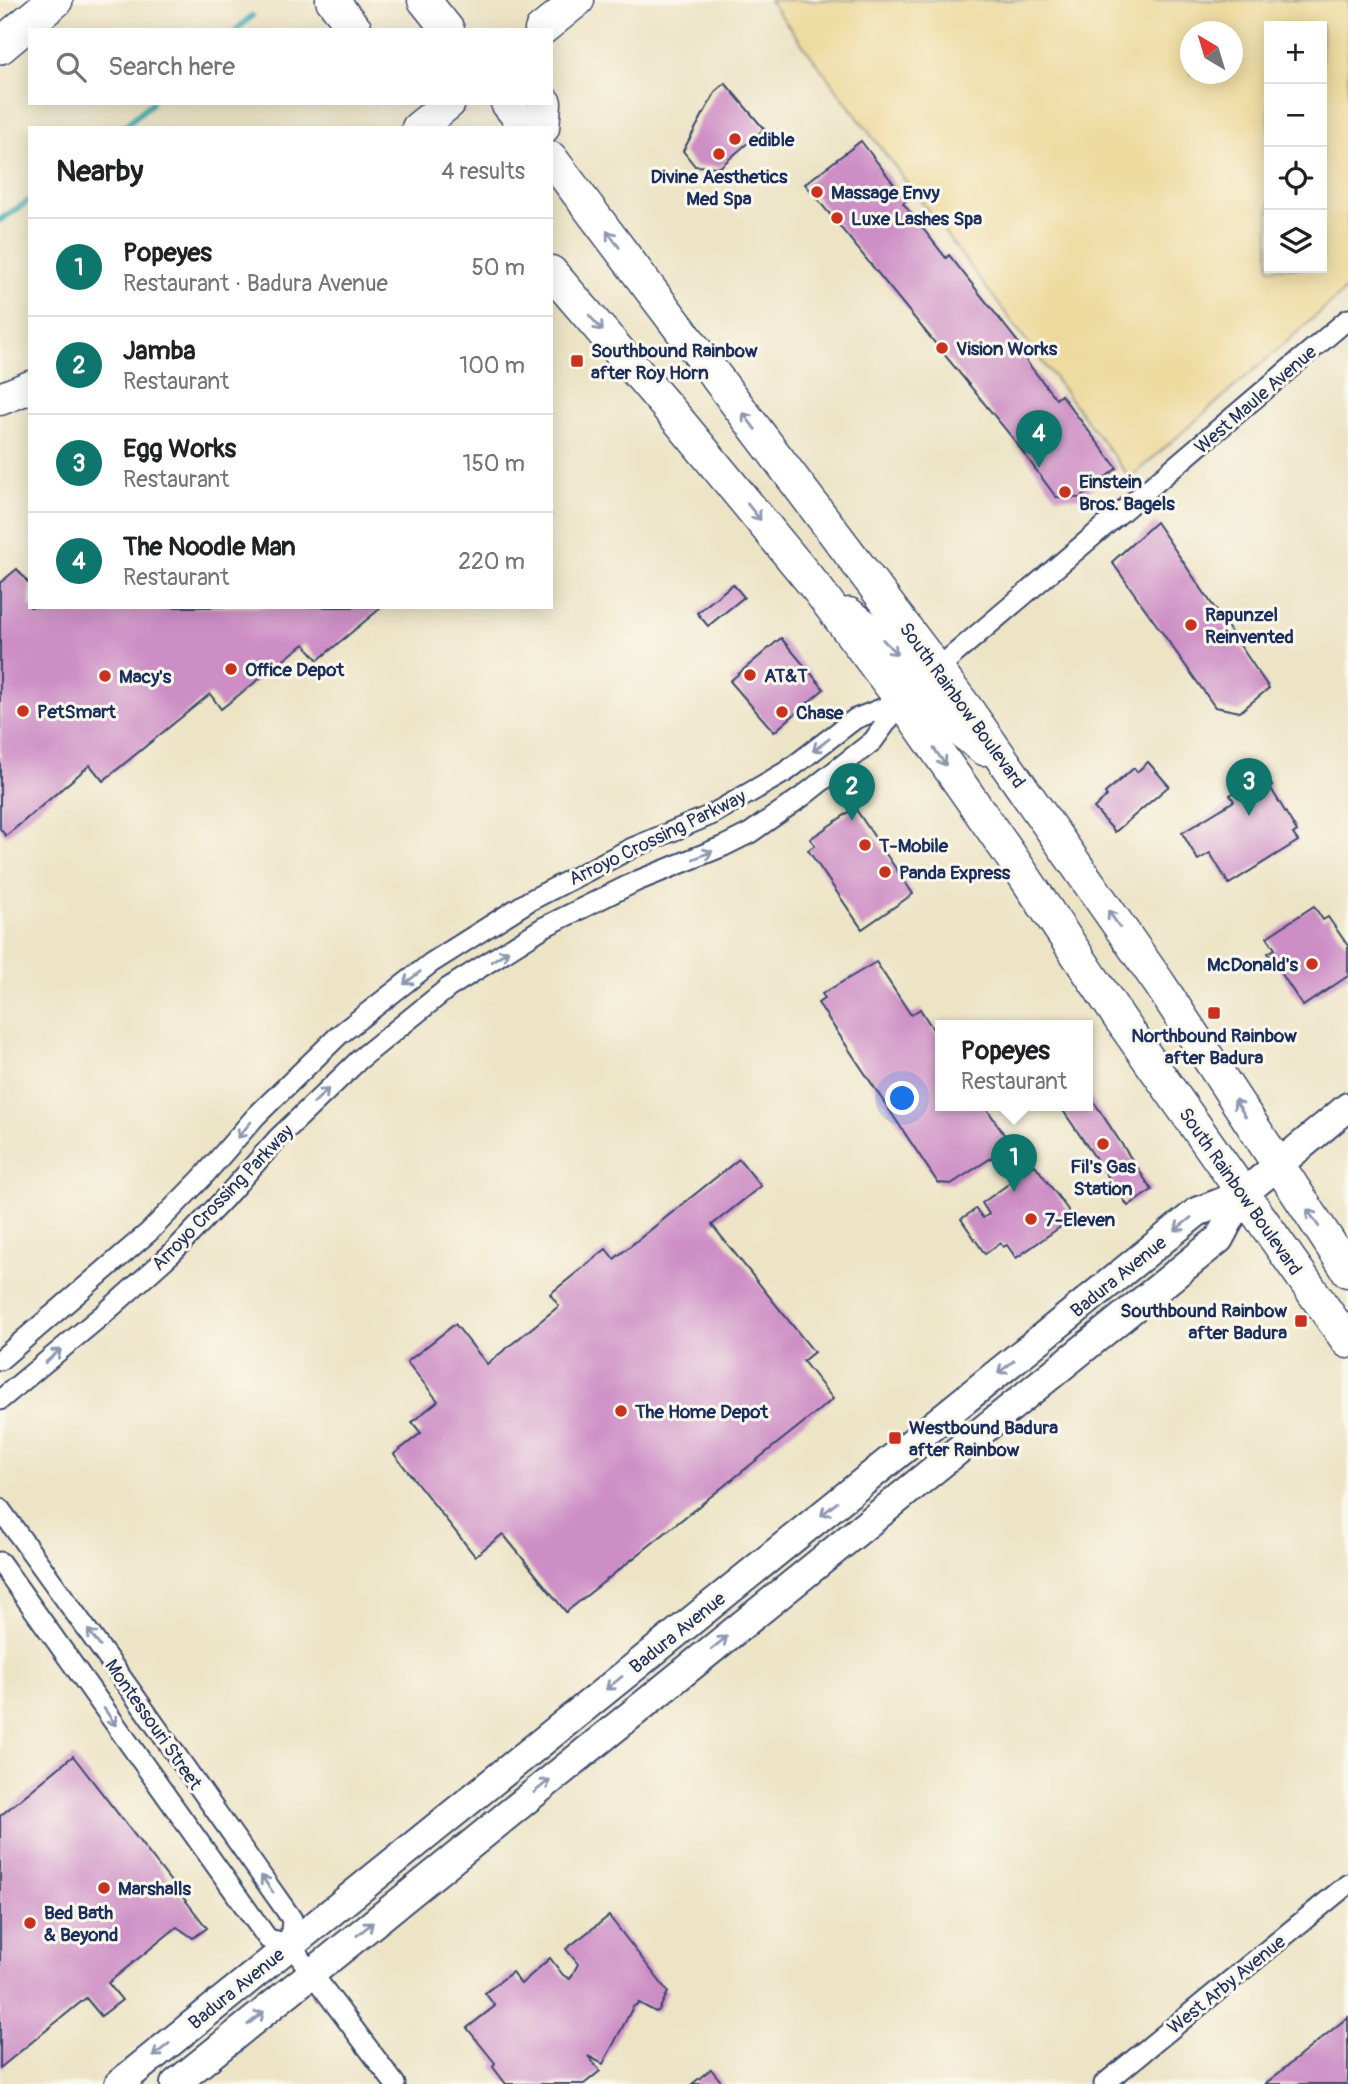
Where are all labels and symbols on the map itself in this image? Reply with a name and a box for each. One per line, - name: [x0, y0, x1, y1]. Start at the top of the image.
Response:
- north arrow: [1180, 21, 1243, 84]
- place label: edible: [748, 128, 795, 152]
- marker: edible: [727, 131, 743, 147]
- marker: Divine Aesthetics Med Spa: [711, 146, 727, 162]
- place label: Divine Aesthetics Med Spa: [650, 165, 788, 211]
- place label: Massage Envy: [831, 181, 941, 205]
- marker: Massage Envy: [809, 184, 825, 200]
- place label: Luxe Lashes Spa: [851, 207, 982, 231]
- marker: Luxe Lashes Spa: [829, 210, 845, 226]
- one-way arrow: [605, 230, 620, 249]
- one-way arrow: [588, 314, 604, 332]
- place label: Vision Works: [956, 337, 1058, 361]
- place label: Southbound Rainbow after Roy Horn: [591, 339, 758, 385]
- marker: Vision Works: [934, 340, 950, 356]
- street label: West Maule Avenue: [1190, 340, 1322, 459]
- marker: Southbound Rainbow after Roy Horn: [569, 353, 585, 369]
- pin: 4: [1016, 410, 1062, 468]
- one-way arrow: [742, 412, 757, 431]
- place label: Einstein Bros. Bagels: [1079, 470, 1175, 516]
- marker: Einstein Bros. Bagels: [1057, 484, 1073, 500]
- one-way arrow: [746, 502, 761, 520]
- place label: Rapunzel Reinvented: [1205, 603, 1294, 649]
- marker: Rapunzel Reinvented: [1183, 617, 1199, 633]
- street label: South Rainbow Boulevard: [894, 618, 1030, 793]
- one-way arrow: [882, 638, 899, 655]
- place label: Office Depot: [245, 658, 345, 682]
- marker: Office Depot: [223, 661, 239, 677]
- place label: AT&T: [764, 664, 808, 688]
- place label: Macy's: [119, 665, 172, 689]
- marker: AT&T: [742, 667, 758, 683]
- marker: Macy's: [97, 668, 113, 684]
- place label: PetSmart: [37, 700, 117, 724]
- place label: Chase: [796, 701, 844, 725]
- marker: PetSmart: [15, 703, 31, 719]
- marker: Chase: [774, 704, 790, 720]
- one-way arrow: [813, 737, 831, 752]
- one-way arrow: [933, 747, 947, 766]
- pin: 3: [1226, 758, 1272, 816]
- pin: 2: [829, 763, 875, 821]
- street label: Arroyo Crossing Parkway: [565, 785, 750, 891]
- place label: T-Mobile: [878, 834, 949, 858]
- marker: T-Mobile: [857, 837, 873, 853]
- one-way arrow: [692, 848, 713, 861]
- place label: Panda Express: [899, 861, 1011, 885]
- marker: Panda Express: [877, 864, 893, 880]
- one-way arrow: [1107, 910, 1121, 929]
- one-way arrow: [489, 948, 509, 962]
- place label: McDonald's: [1207, 953, 1299, 977]
- marker: McDonald's: [1304, 956, 1320, 972]
- one-way arrow: [404, 970, 422, 985]
- marker: Northbound Rainbow after Badura: [1206, 1005, 1222, 1021]
- place label: Northbound Rainbow after Badura: [1131, 1024, 1297, 1070]
- your location: [885, 1081, 919, 1115]
- one-way arrow: [312, 1087, 329, 1104]
- one-way arrow: [1233, 1099, 1247, 1119]
- street label: South Rainbow Boulevard: [1173, 1103, 1307, 1280]
- street label: Arroyo Crossing Parkway: [147, 1120, 299, 1276]
- one-way arrow: [235, 1121, 252, 1138]
- pin: 1: [991, 1134, 1037, 1192]
- marker: Fil's Gas Station: [1095, 1136, 1111, 1152]
- place label: Fil's Gas Station: [1070, 1155, 1136, 1201]
- place label: 7-Eleven: [1045, 1208, 1115, 1232]
- one-way arrow: [1306, 1209, 1320, 1229]
- marker: 7-Eleven: [1023, 1211, 1039, 1227]
- one-way arrow: [1174, 1216, 1192, 1231]
- street label: Badura Avenue: [1066, 1230, 1172, 1323]
- place label: Southbound Rainbow after Badura: [1120, 1299, 1287, 1345]
- marker: Southbound Rainbow after Badura: [1293, 1313, 1309, 1329]
- one-way arrow: [43, 1349, 61, 1364]
- one-way arrow: [997, 1359, 1015, 1374]
- place label: The Home Depot: [634, 1400, 769, 1424]
- marker: The Home Depot: [613, 1403, 629, 1419]
- place label: Westbound Badura after Rainbow: [909, 1416, 1058, 1462]
- marker: Westbound Badura after Rainbow: [887, 1430, 903, 1446]
- one-way arrow: [820, 1502, 838, 1517]
- street label: Badura Avenue: [625, 1586, 731, 1679]
- one-way arrow: [86, 1629, 101, 1648]
- one-way arrow: [709, 1636, 727, 1651]
- street label: Montessouri Street: [99, 1655, 207, 1795]
- one-way arrow: [605, 1675, 623, 1691]
- one-way arrow: [103, 1707, 117, 1726]
- one-way arrow: [532, 1779, 550, 1794]
- one-way arrow: [260, 1875, 274, 1894]
- place label: Marshalls: [118, 1877, 192, 1901]
- marker: Marshalls: [96, 1880, 112, 1896]
- place label: Bed Bath & Beyond: [44, 1901, 118, 1947]
- marker: Bed Bath & Beyond: [22, 1915, 38, 1931]
- one-way arrow: [355, 1922, 373, 1937]
- street label: West Arby Avenue: [1163, 1929, 1291, 2040]
- street label: Badura Avenue: [184, 1942, 290, 2035]
- one-way arrow: [246, 2010, 264, 2025]
- one-way arrow: [152, 2042, 170, 2057]

